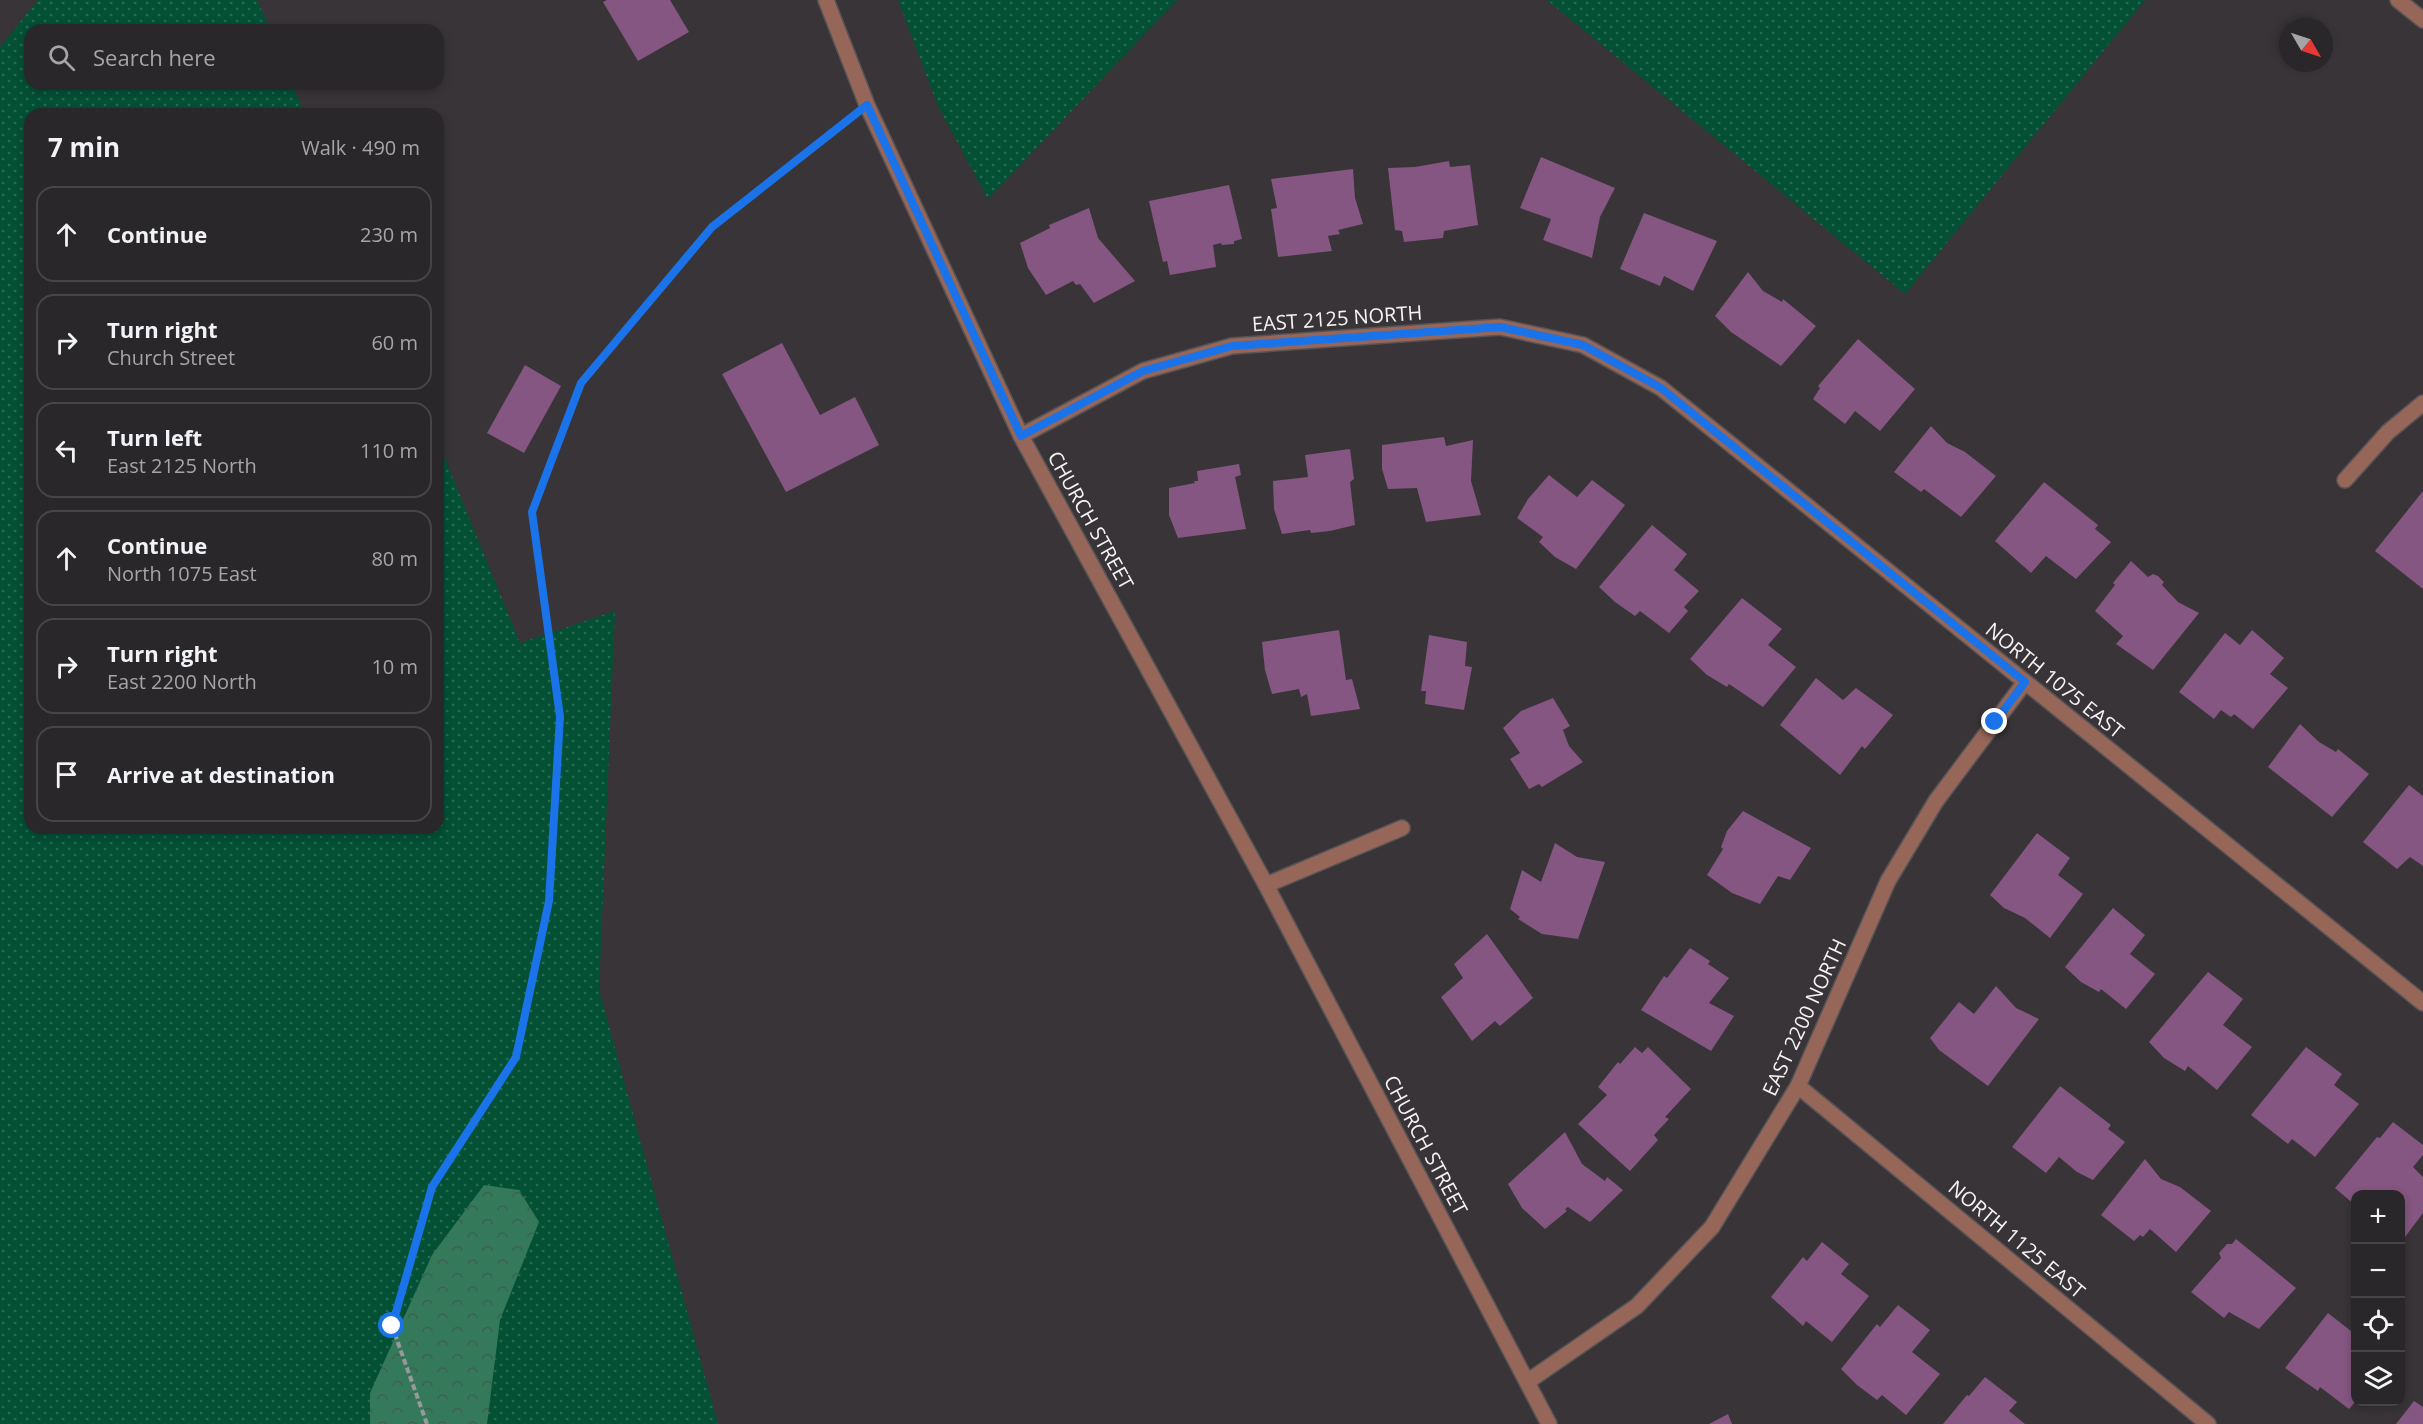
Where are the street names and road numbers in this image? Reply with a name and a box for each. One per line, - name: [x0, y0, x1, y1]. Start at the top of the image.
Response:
- street label: EAST 2125 NORTH: [1251, 299, 1423, 337]
- street label: CHURCH STREET: [1042, 446, 1140, 594]
- street label: NORTH 1075 EAST: [1980, 616, 2130, 744]
- street label: EAST 2200 NORTH: [1756, 934, 1852, 1100]
- street label: CHURCH STREET: [1378, 1071, 1474, 1219]
- street label: NORTH 1125 EAST: [1943, 1174, 2091, 1304]

